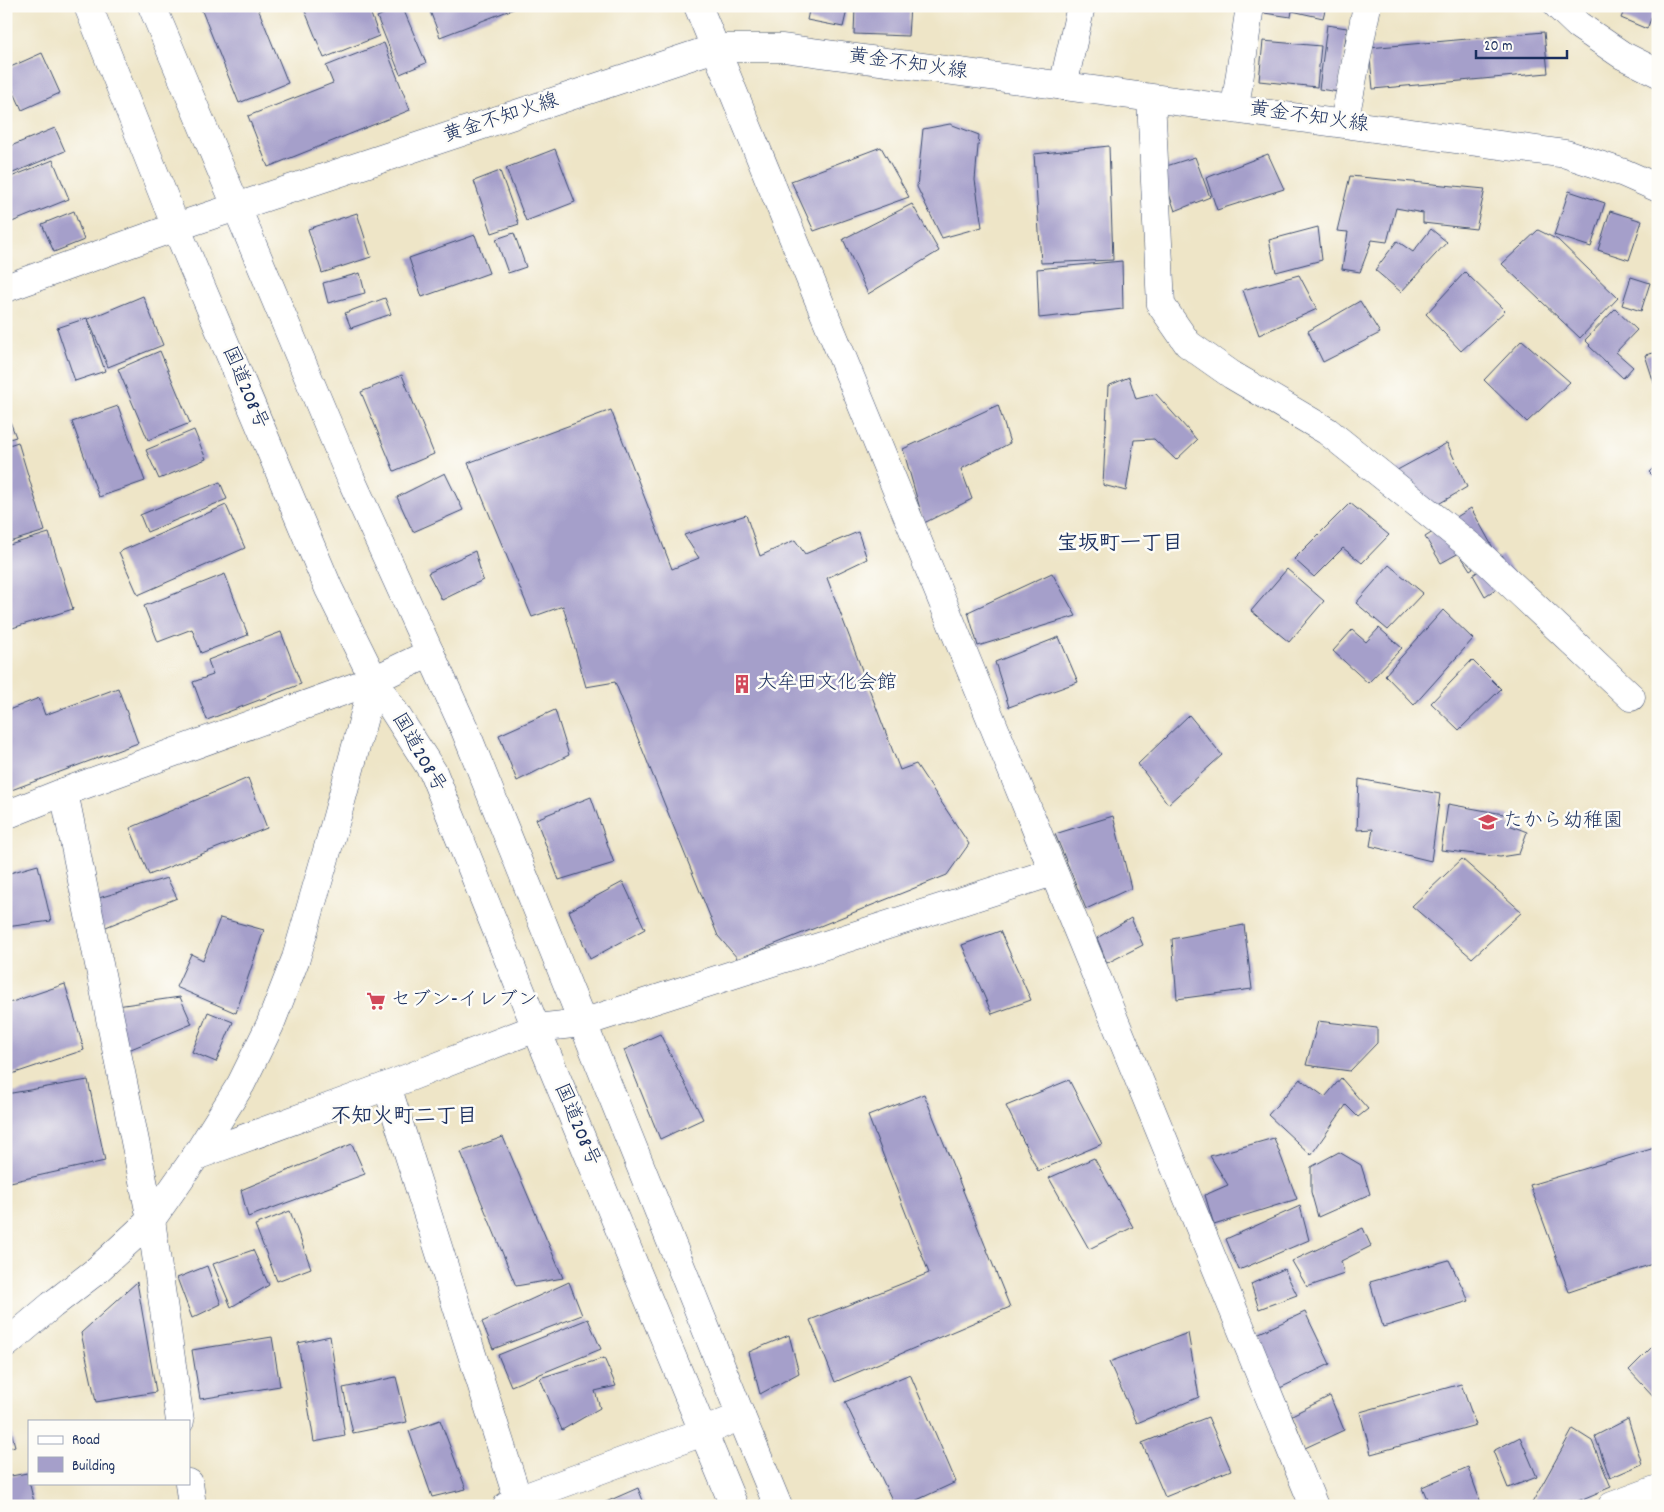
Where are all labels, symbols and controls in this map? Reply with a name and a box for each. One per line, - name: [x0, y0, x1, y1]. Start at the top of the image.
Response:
- scale bar: [1476, 28, 1568, 60]
- text: 20 m: [1484, 36, 1512, 58]
- street label: 黄金不知火線: [847, 43, 969, 87]
- street label: 黄金不知火線: [440, 87, 562, 151]
- street label: 黄金不知火線: [1248, 96, 1370, 140]
- street label: 国道208号: [214, 342, 274, 434]
- district label: 宝坂町一丁目: [1057, 530, 1183, 560]
- place label: 大牟田文化会館: [757, 670, 897, 698]
- building icon: 大牟田文化会館: [731, 673, 753, 695]
- street label: 国道208号: [384, 708, 452, 798]
- place label: たから幼稚園: [1503, 808, 1623, 836]
- school or university icon: たから幼稚園: [1477, 811, 1499, 833]
- place label: セブン-イレブン: [391, 987, 538, 1015]
- supermarket icon: セブン-イレブン: [365, 990, 387, 1012]
- street label: 国道208号: [546, 1079, 606, 1171]
- district label: 不知火町二丁目: [331, 1103, 478, 1133]
- legend: [28, 1420, 190, 1484]
- text: Road: [72, 1430, 100, 1452]
- text: Building: [72, 1456, 115, 1478]

